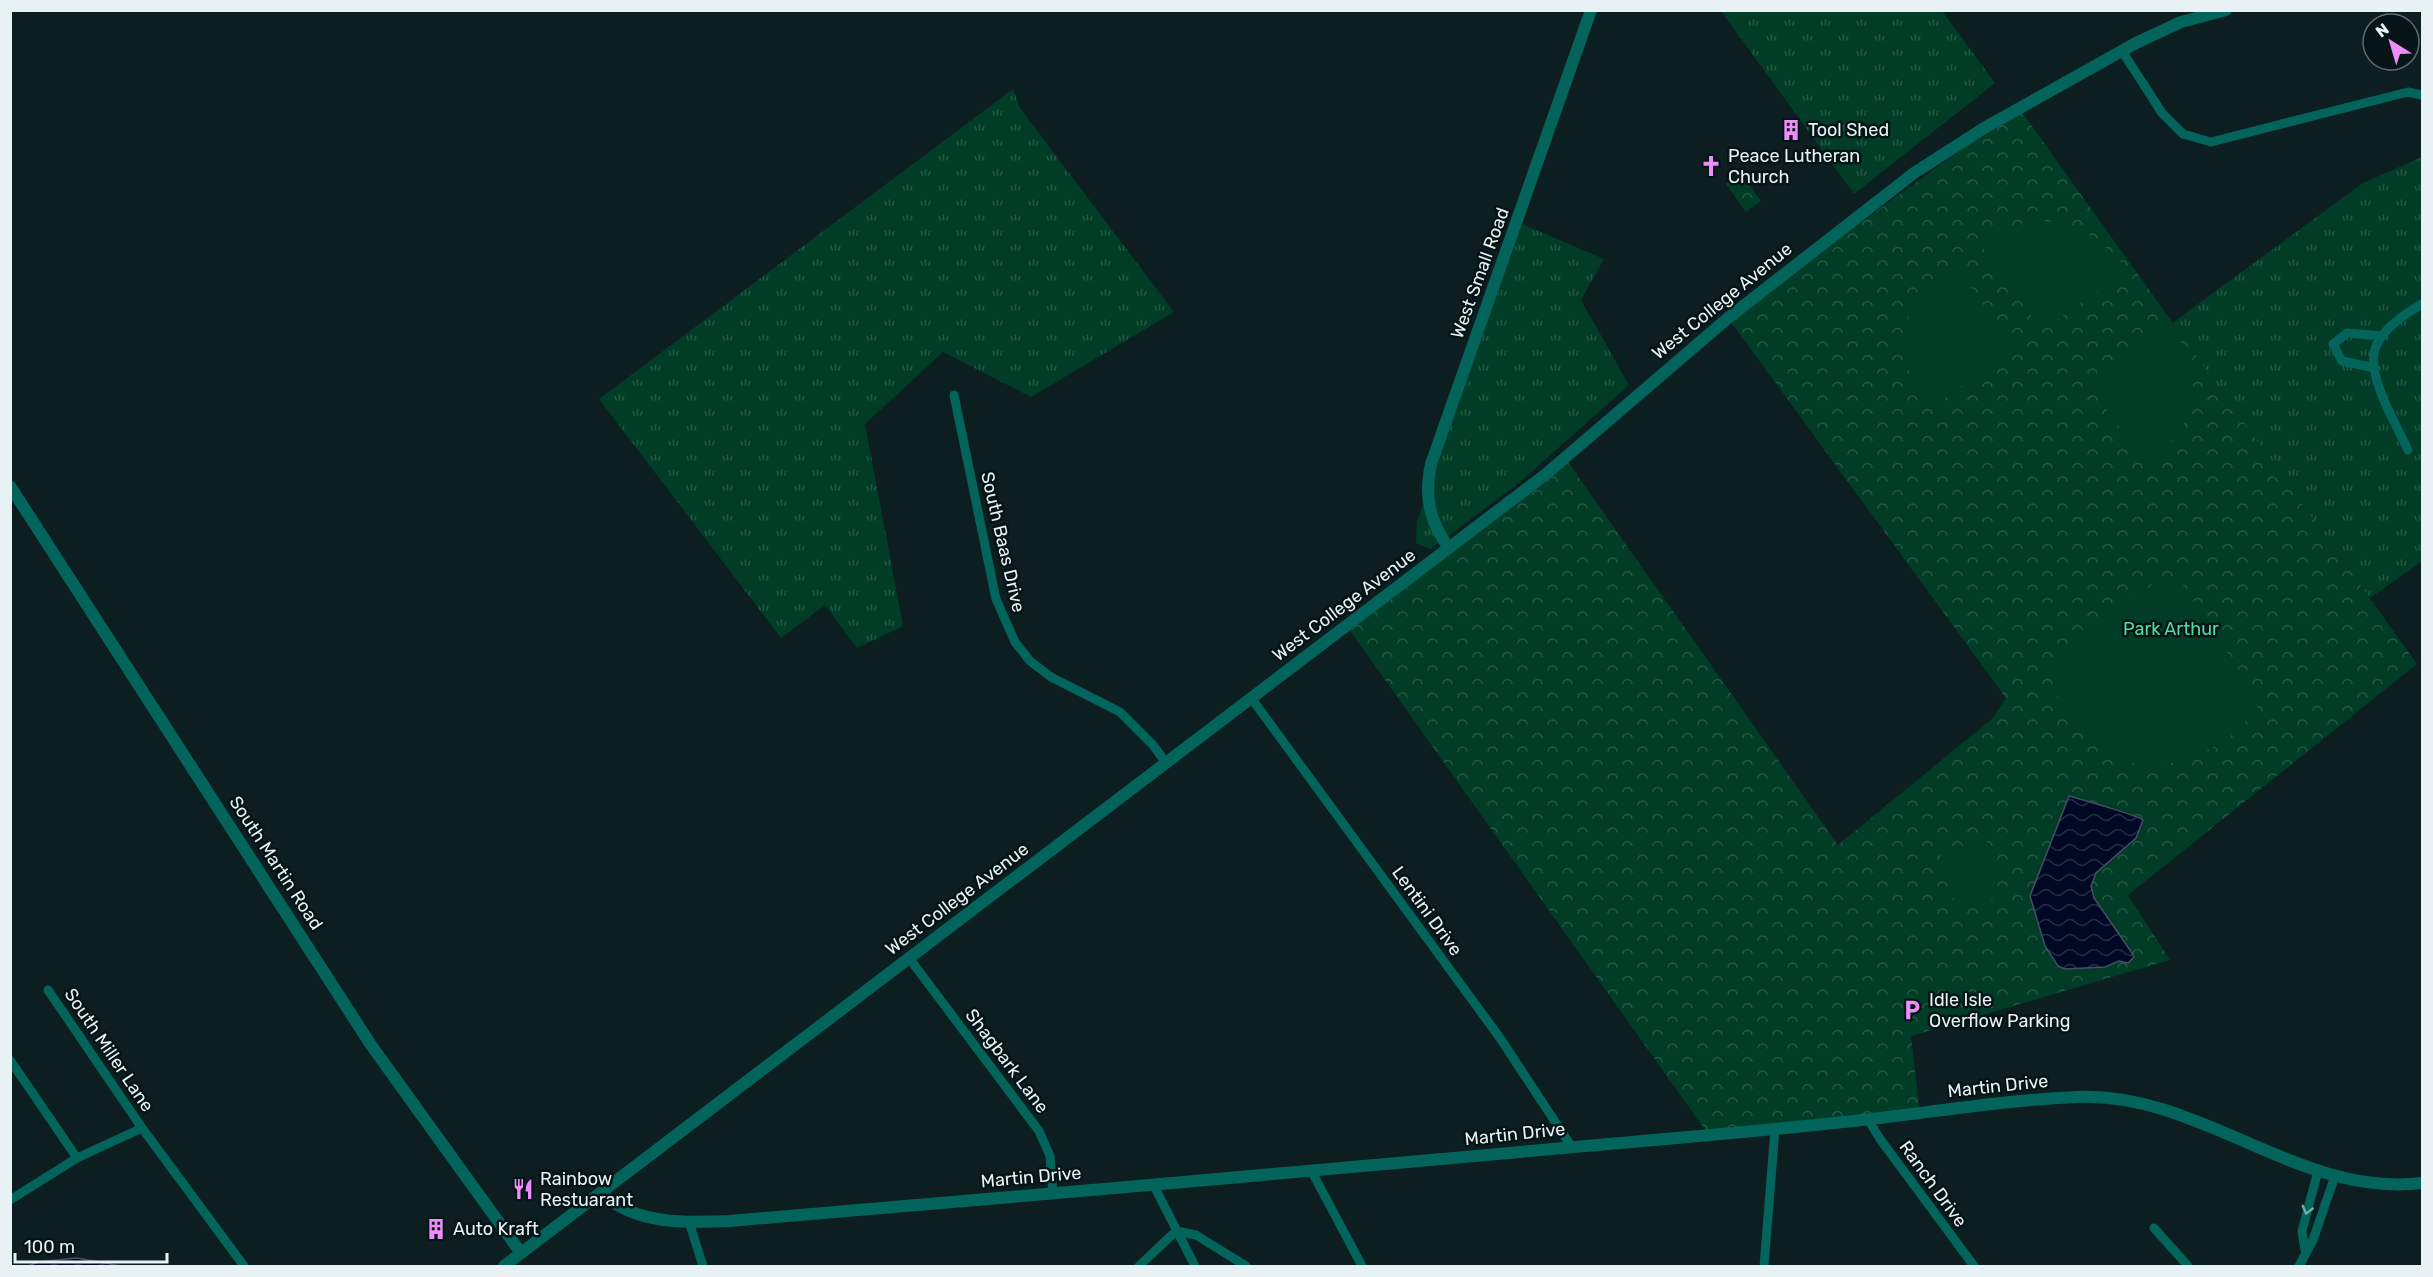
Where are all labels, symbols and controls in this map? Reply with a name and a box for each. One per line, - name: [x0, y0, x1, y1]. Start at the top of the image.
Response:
- north arrow: [2361, 12, 2421, 72]
- text: N: [2372, 19, 2393, 41]
- building icon: Tool Shed: [1779, 118, 1803, 142]
- place label: Tool Shed: [1808, 119, 1889, 141]
- place label: Peace Lutheran Church: [1728, 145, 1860, 188]
- church icon: Peace Lutheran Church: [1699, 154, 1723, 178]
- street label: West Small Road: [1446, 205, 1514, 341]
- street label: West College Avenue: [1648, 238, 1796, 364]
- street label: South Baas Drive: [976, 470, 1030, 614]
- street label: West College Avenue: [1268, 544, 1420, 666]
- park label: Park Arthur: [2123, 618, 2219, 640]
- street label: South Martin Road: [225, 792, 327, 934]
- street label: West College Avenue: [881, 838, 1033, 960]
- street label: Lentini Drive: [1387, 862, 1467, 960]
- street label: South Miller Lane: [60, 984, 158, 1116]
- place label: Idle Isle Overflow Parking: [1929, 989, 2071, 1032]
- parking icon: Idle Isle Overflow Parking: [1900, 998, 1924, 1022]
- street label: Shagbark Lane: [961, 1005, 1053, 1117]
- street label: Martin Drive: [1947, 1070, 2049, 1102]
- street label: Martin Drive: [1464, 1118, 1566, 1150]
- street label: Ranch Drive: [1894, 1137, 1972, 1231]
- street label: Martin Drive: [980, 1162, 1082, 1192]
- place label: Rainbow Restuarant: [540, 1168, 633, 1211]
- restaurant icon: Rainbow Restuarant: [511, 1177, 535, 1201]
- one-way arrow: [2302, 1205, 2315, 1215]
- building icon: Auto Kraft: [424, 1217, 448, 1241]
- place label: Auto Kraft: [453, 1218, 539, 1240]
- scale bar: [15, 1226, 166, 1264]
- text: 100 m: [24, 1236, 75, 1258]

